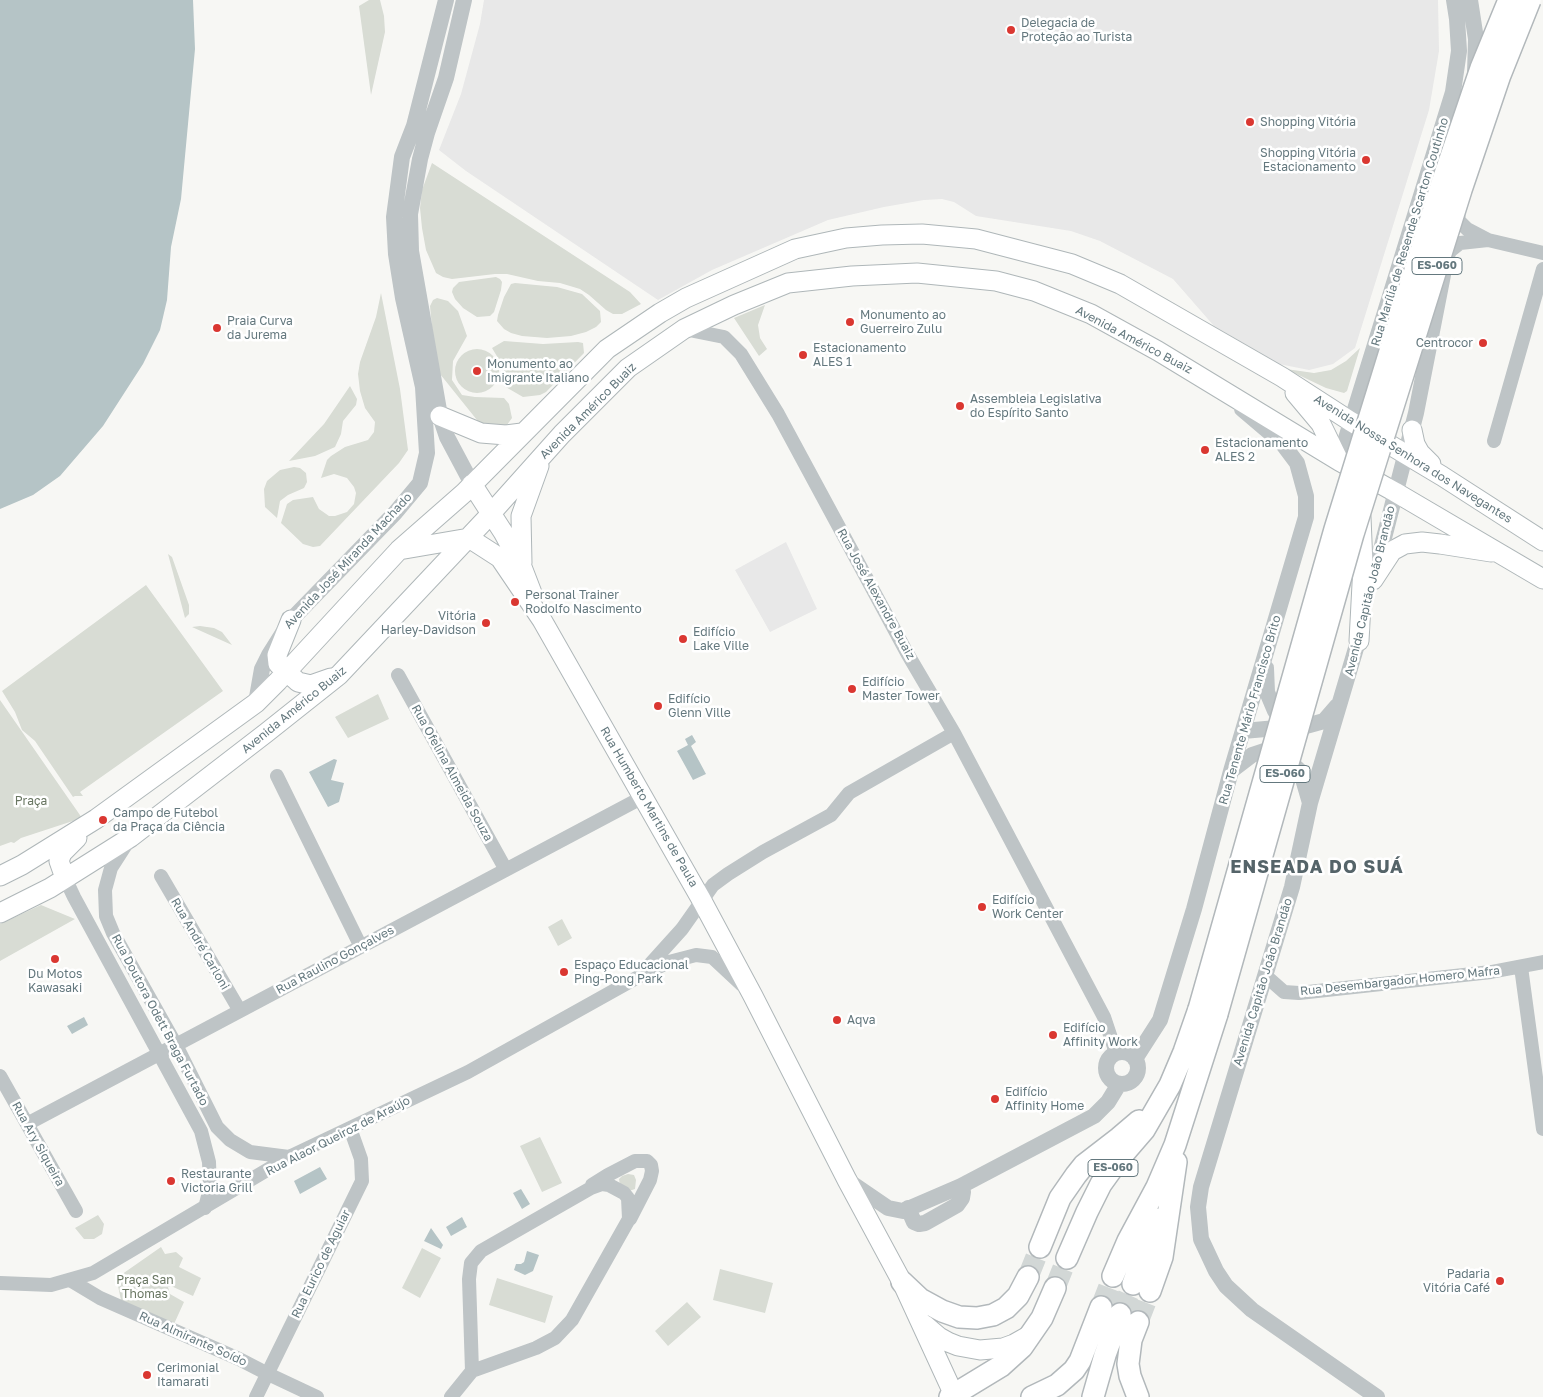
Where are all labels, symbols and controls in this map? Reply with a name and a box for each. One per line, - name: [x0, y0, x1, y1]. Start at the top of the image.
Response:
- place label: Delegacia de Proteção ao Turista: [1021, 16, 1132, 44]
- marker: Delegacia de Proteção ao Turista: [1005, 24, 1017, 36]
- place label: Shopping Vitória: [1260, 115, 1356, 129]
- marker: Shopping Vitória: [1244, 116, 1256, 128]
- street label: Rua Marília de Resende Scarton Coutinho: [1368, 116, 1452, 348]
- place label: Shopping Vitória Estacionamento: [1260, 146, 1356, 174]
- marker: Shopping Vitória Estacionamento: [1360, 154, 1372, 166]
- road number: ES-060: [1412, 258, 1462, 274]
- street label: Avenida Américo Buaiz: [1073, 303, 1195, 377]
- place label: Monumento ao Guerreiro Zulu: [860, 308, 946, 336]
- place label: Praia Curva da Jurema: [227, 314, 293, 342]
- marker: Monumento ao Guerreiro Zulu: [844, 316, 856, 328]
- marker: Praia Curva da Jurema: [211, 322, 223, 334]
- place label: Centrocor: [1416, 336, 1473, 350]
- marker: Centrocor: [1477, 337, 1489, 349]
- place label: Estacionamento ALES 1: [813, 341, 906, 369]
- marker: Estacionamento ALES 1: [797, 349, 809, 361]
- place label: Monumento ao Imigrante Italiano: [487, 357, 589, 385]
- street label: Avenida Américo Buaiz: [537, 360, 639, 462]
- marker: Monumento ao Imigrante Italiano: [471, 365, 483, 377]
- place label: Assembleia Legislativa do Espírito Santo: [970, 392, 1102, 420]
- street label: Avenida Nossa Senhora dos Navegantes: [1311, 392, 1515, 526]
- marker: Assembleia Legislativa do Espírito Santo: [954, 400, 966, 412]
- place label: Estacionamento ALES 2: [1215, 436, 1308, 464]
- marker: Estacionamento ALES 2: [1199, 444, 1211, 456]
- street label: Avenida José Miranda Machado: [281, 490, 415, 632]
- street label: Avenida Capitão João Brandão: [1342, 504, 1398, 678]
- street label: Rua José Alexandre Buaiz: [834, 526, 918, 662]
- place label: Personal Trainer Rodolfo Nascimento: [525, 588, 642, 616]
- marker: Personal Trainer Rodolfo Nascimento: [509, 596, 521, 608]
- place label: Vitória Harley-Davidson: [381, 609, 476, 637]
- street label: Rua Tenente Mário Francisco Brito: [1216, 614, 1284, 806]
- marker: Vitória Harley-Davidson: [480, 617, 492, 629]
- place label: Edifício Lake Ville: [693, 625, 749, 653]
- marker: Edifício Lake Ville: [677, 633, 689, 645]
- street label: Avenida Américo Buaiz: [239, 663, 349, 757]
- place label: Edifício Master Tower: [862, 675, 940, 703]
- marker: Edifício Master Tower: [846, 683, 858, 695]
- place label: Edifício Glenn Ville: [668, 692, 731, 720]
- marker: Edifício Glenn Ville: [652, 700, 664, 712]
- street label: Rua Ofelina Almeida Souza: [408, 702, 496, 844]
- street label: Rua Humberto Martins de Paula: [597, 724, 701, 890]
- road number: ES-060: [1260, 766, 1310, 782]
- park label: Praça: [15, 794, 47, 808]
- place label: Campo de Futebol da Praça da Ciência: [113, 806, 225, 834]
- marker: Campo de Futebol da Praça da Ciência: [97, 814, 109, 826]
- district label: ENSEADA DO SUÁ: [1228, 856, 1406, 878]
- place label: Edifício Work Center: [992, 893, 1064, 921]
- street label: Rua André Carloni: [168, 896, 232, 992]
- street label: Avenida Capitão João Brandão: [1231, 896, 1295, 1068]
- marker: Edifício Work Center: [976, 901, 988, 913]
- street label: Rua Raulino Gonçalves: [274, 923, 396, 997]
- street label: Rua Doutora Odett Braga Furtado: [109, 932, 211, 1108]
- marker: Du Motos Kawasaki: [49, 953, 61, 965]
- place label: Espaço Educacional Ping-Pong Park: [574, 958, 689, 986]
- street label: Rua Desembargador Homero Mafra: [1299, 963, 1501, 999]
- marker: Espaço Educacional Ping-Pong Park: [558, 966, 570, 978]
- place label: Du Motos Kawasaki: [28, 967, 82, 995]
- place label: Aqva: [847, 1013, 875, 1027]
- marker: Aqva: [831, 1014, 843, 1026]
- place label: Edifício Affinity Work: [1063, 1021, 1138, 1049]
- marker: Edifício Affinity Work: [1047, 1029, 1059, 1041]
- place label: Edifício Affinity Home: [1005, 1085, 1084, 1113]
- street label: Rua Alaor Queiroz de Araújo: [264, 1093, 412, 1179]
- marker: Edifício Affinity Home: [989, 1093, 1001, 1105]
- street label: Rua Ary Siqueira: [9, 1099, 67, 1189]
- road number: ES-060: [1088, 1160, 1138, 1176]
- place label: Restaurante Victoria Grill: [181, 1167, 253, 1195]
- marker: Restaurante Victoria Grill: [165, 1175, 177, 1187]
- street label: Rua Eurico de Aguiar: [288, 1207, 354, 1321]
- place label: Padaria Vitória Café: [1423, 1267, 1490, 1295]
- park label: Praça San Thomas: [116, 1273, 174, 1301]
- marker: Padaria Vitória Café: [1494, 1275, 1506, 1287]
- street label: Rua Almirante Soído: [137, 1309, 249, 1369]
- place label: Cerimonial Itamarati: [157, 1361, 219, 1389]
- marker: Cerimonial Itamarati: [141, 1369, 153, 1381]

